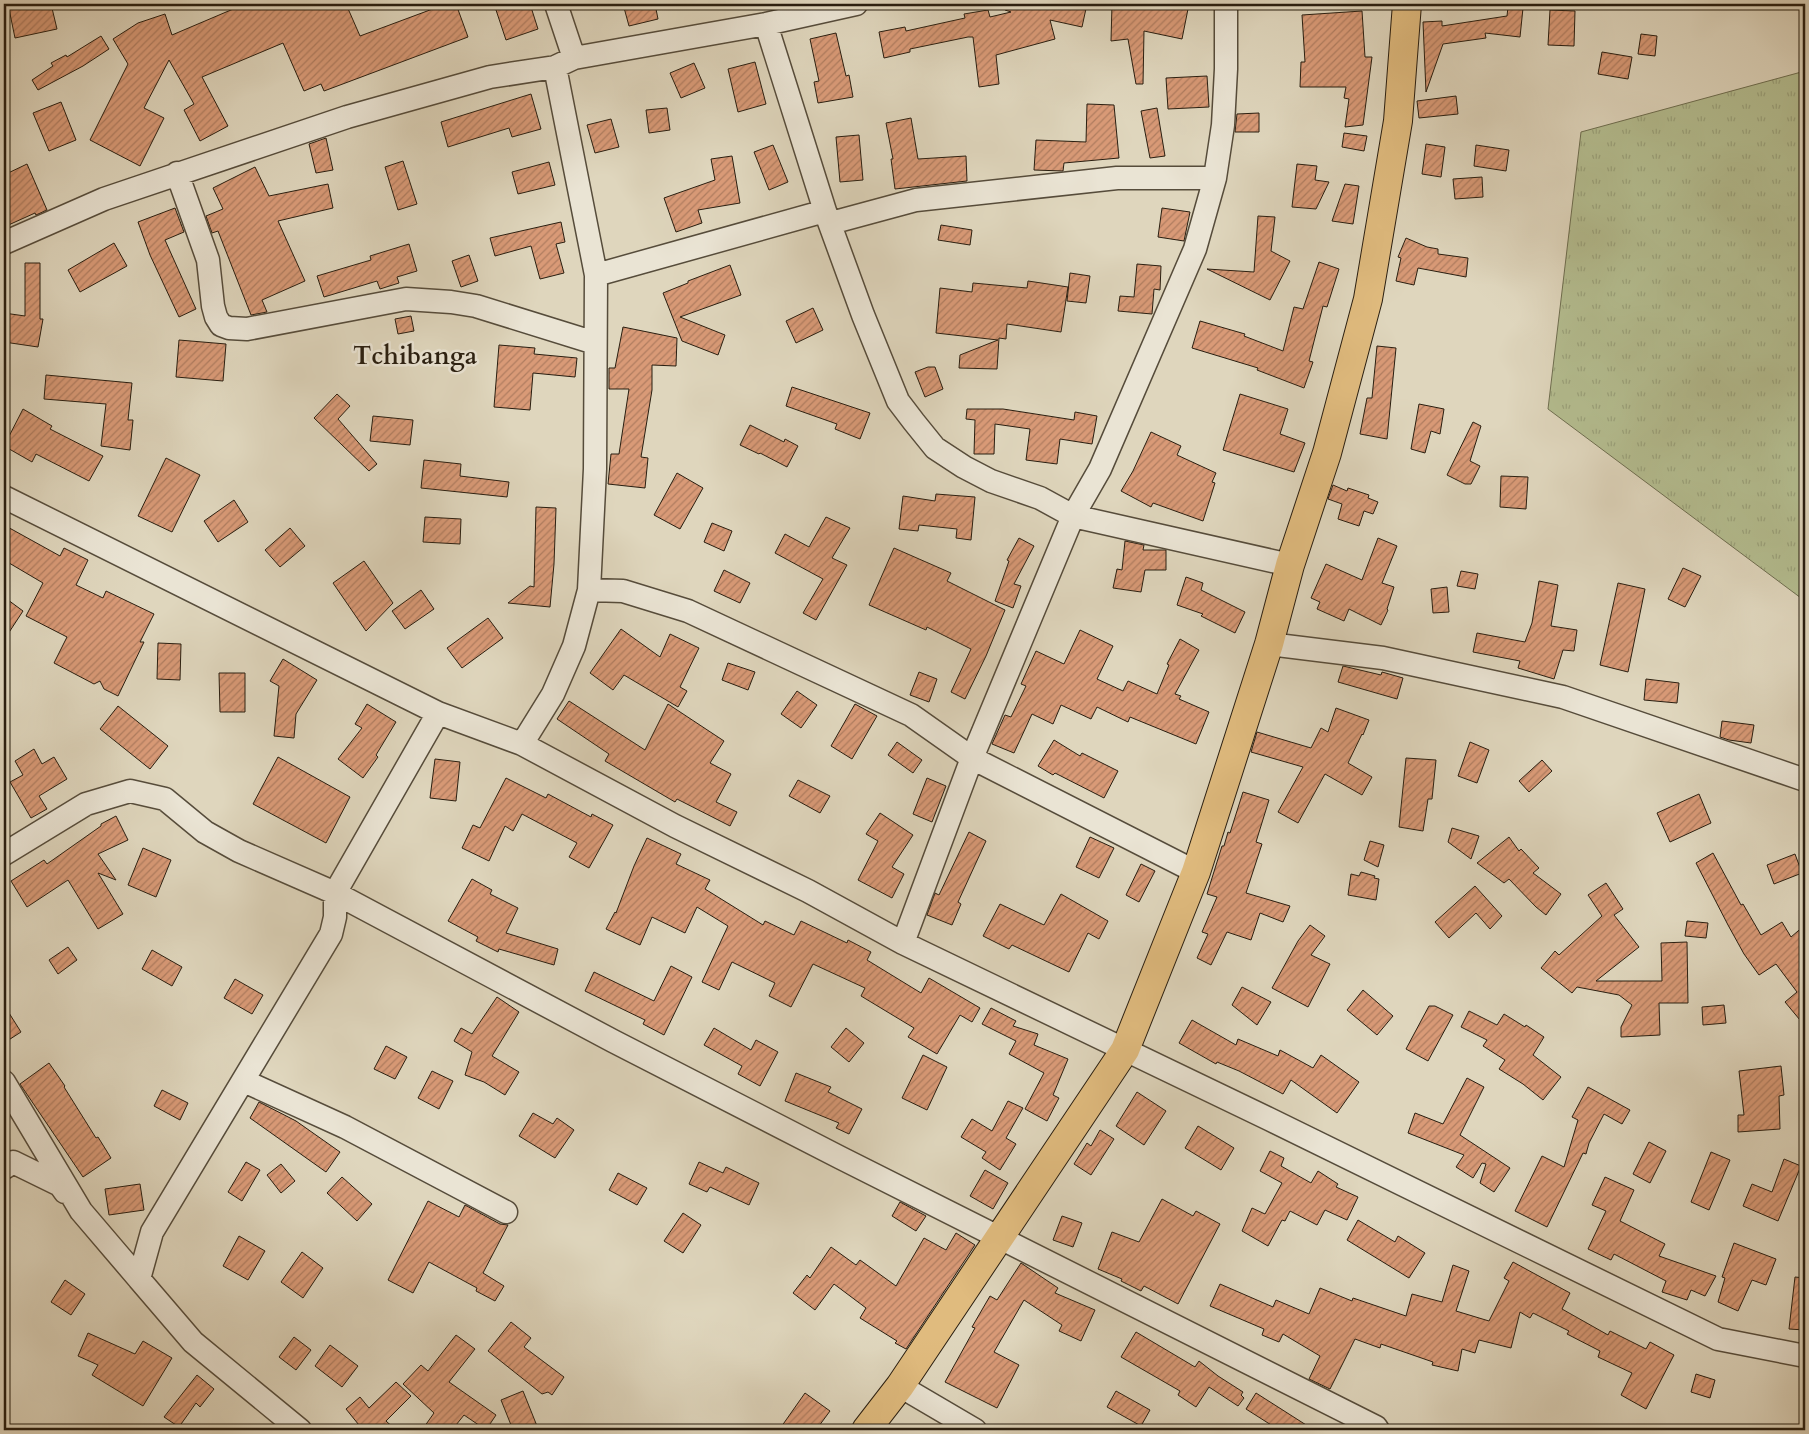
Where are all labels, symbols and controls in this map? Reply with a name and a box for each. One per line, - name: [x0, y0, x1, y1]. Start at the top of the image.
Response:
- district label: Tchibanga: [353, 339, 478, 373]

